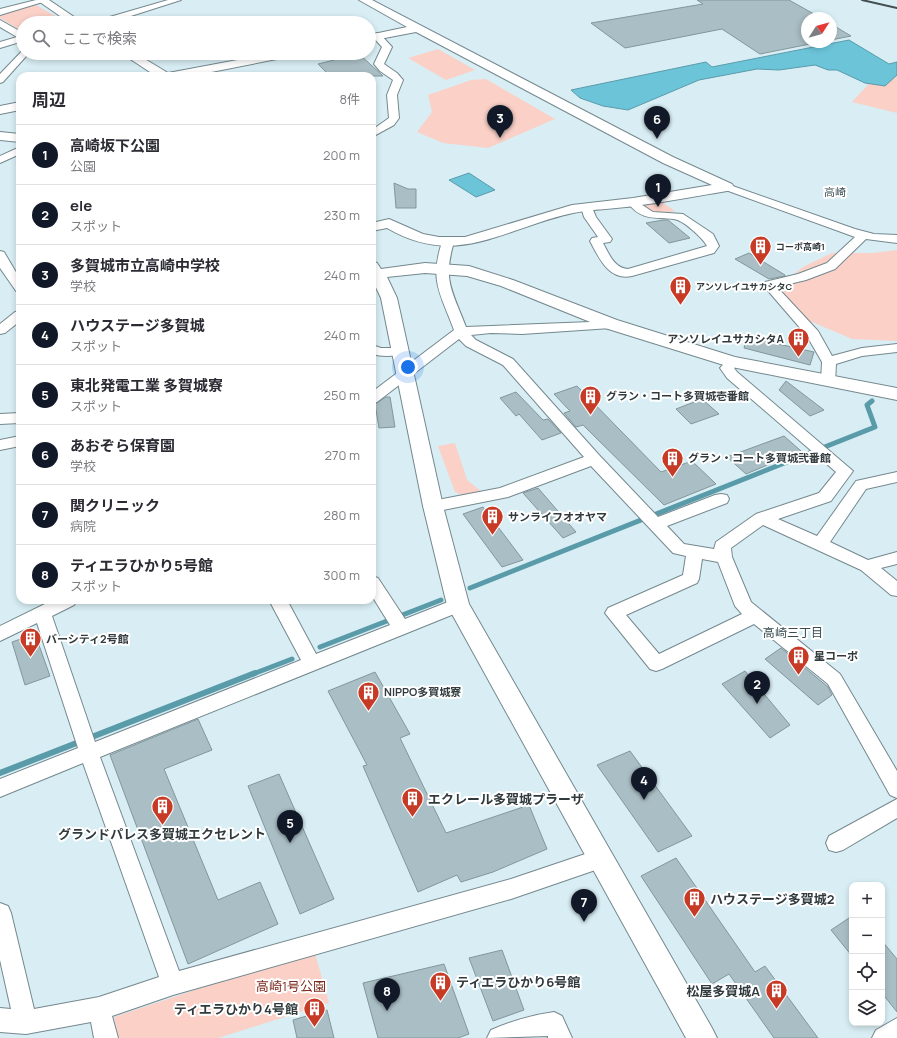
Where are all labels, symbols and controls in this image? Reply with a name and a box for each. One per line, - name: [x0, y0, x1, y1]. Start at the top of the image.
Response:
- north arrow: [801, 12, 837, 48]
- search box: [16, 16, 376, 60]
- icon: search: [30, 27, 52, 49]
- text: ここで検索: [62, 28, 137, 49]
- text: 周辺: [32, 88, 66, 111]
- text: 8件: [339, 90, 360, 108]
- pin: 3: [487, 105, 513, 138]
- pin: 6: [644, 106, 670, 139]
- text: 高崎坂下公園: [70, 135, 160, 156]
- text: 1: [42, 146, 48, 164]
- text: 200 m: [323, 146, 360, 164]
- text: 公園: [70, 157, 96, 175]
- pin: 1: [645, 174, 671, 207]
- district label: 高崎: [824, 184, 846, 199]
- text: ele: [70, 195, 92, 216]
- text: 2: [41, 206, 49, 224]
- text: 230 m: [324, 206, 360, 224]
- text: スポット: [70, 217, 122, 235]
- building icon: コーポ高崎1: [747, 234, 773, 267]
- place label: コーポ高崎1: [776, 240, 825, 253]
- text: 多賀城市立高崎中学校: [70, 255, 220, 276]
- text: 3: [41, 266, 49, 284]
- text: 240 m: [324, 266, 360, 284]
- building icon: アンソレイユサカシタC: [667, 274, 693, 307]
- text: 学校: [70, 277, 96, 295]
- place label: アンソレイユサカシタC: [696, 280, 792, 293]
- text: ハウステージ多賀城: [70, 315, 205, 336]
- text: 4: [41, 326, 49, 344]
- text: 240 m: [324, 326, 360, 344]
- building icon: アンソレイユサカシタA: [786, 326, 812, 359]
- place label: アンソレイユサカシタA: [667, 331, 785, 346]
- text: スポット: [70, 337, 122, 355]
- your location: [398, 357, 418, 377]
- text: 東北発電工業 多賀城寮: [70, 375, 223, 396]
- building icon: グラン・コート多賀城壱番館: [578, 383, 604, 416]
- text: 5: [41, 386, 49, 404]
- text: 250 m: [324, 386, 360, 404]
- place label: グラン・コート多賀城壱番館: [606, 388, 749, 403]
- text: スポット: [70, 397, 122, 415]
- text: あおぞら保育園: [70, 435, 175, 456]
- building icon: グラン・コート多賀城弐番館: [660, 445, 686, 478]
- text: 6: [41, 446, 49, 464]
- text: 270 m: [325, 446, 360, 464]
- place label: グラン・コート多賀城弐番館: [688, 450, 831, 465]
- text: 学校: [70, 457, 96, 475]
- text: 関クリニック: [70, 495, 160, 516]
- building icon: サンライフオオヤマ: [480, 504, 506, 537]
- text: 7: [42, 506, 48, 524]
- text: 280 m: [323, 506, 360, 524]
- place label: サンライフオオヤマ: [508, 509, 607, 524]
- text: 病院: [70, 517, 96, 535]
- text: ティエラひかり5号館: [70, 555, 213, 576]
- text: 8: [41, 566, 49, 584]
- text: 300 m: [323, 566, 360, 584]
- text: スポット: [70, 577, 122, 595]
- district label: 高崎三丁目: [763, 624, 823, 641]
- building icon: バーシティ2号館: [17, 626, 43, 659]
- place label: バーシティ2号館: [46, 631, 129, 646]
- building icon: 星コーポ: [786, 643, 812, 676]
- place label: 星コーポ: [814, 648, 858, 663]
- pin: 2: [744, 671, 770, 704]
- building icon: NIPPO多賀城寮: [356, 679, 382, 712]
- place label: NIPPO多賀城寮: [384, 684, 461, 699]
- pin: 4: [631, 767, 657, 800]
- building icon: エクレール多賀城プラーザ: [400, 786, 426, 819]
- place label: エクレール多賀城プラーザ: [428, 790, 584, 808]
- building icon: グランドパレス多賀城エクセレント: [149, 793, 175, 826]
- pin: 5: [277, 810, 303, 843]
- place label: グランドパレス多賀城エクセレント: [58, 825, 266, 843]
- map controls: [849, 882, 885, 1026]
- button: +: [849, 882, 885, 918]
- building icon: ハウステージ多賀城2: [681, 886, 707, 919]
- pin: 7: [571, 889, 597, 922]
- place label: ハウステージ多賀城2: [710, 890, 835, 908]
- button: −: [849, 918, 885, 954]
- button: locate: [849, 954, 885, 990]
- building icon: ティエラひかり6号館: [428, 969, 454, 1002]
- place label: ティエラひかり6号館: [456, 973, 580, 991]
- park label: 高崎1号公園: [256, 977, 326, 995]
- pin: 8: [374, 978, 400, 1011]
- building icon: 松屋多賀城A: [763, 978, 789, 1011]
- place label: 松屋多賀城A: [686, 982, 760, 1000]
- button: layers: [849, 990, 885, 1026]
- building icon: ティエラひかり4号館: [301, 996, 327, 1029]
- place label: ティエラひかり4号館: [174, 1000, 298, 1018]

